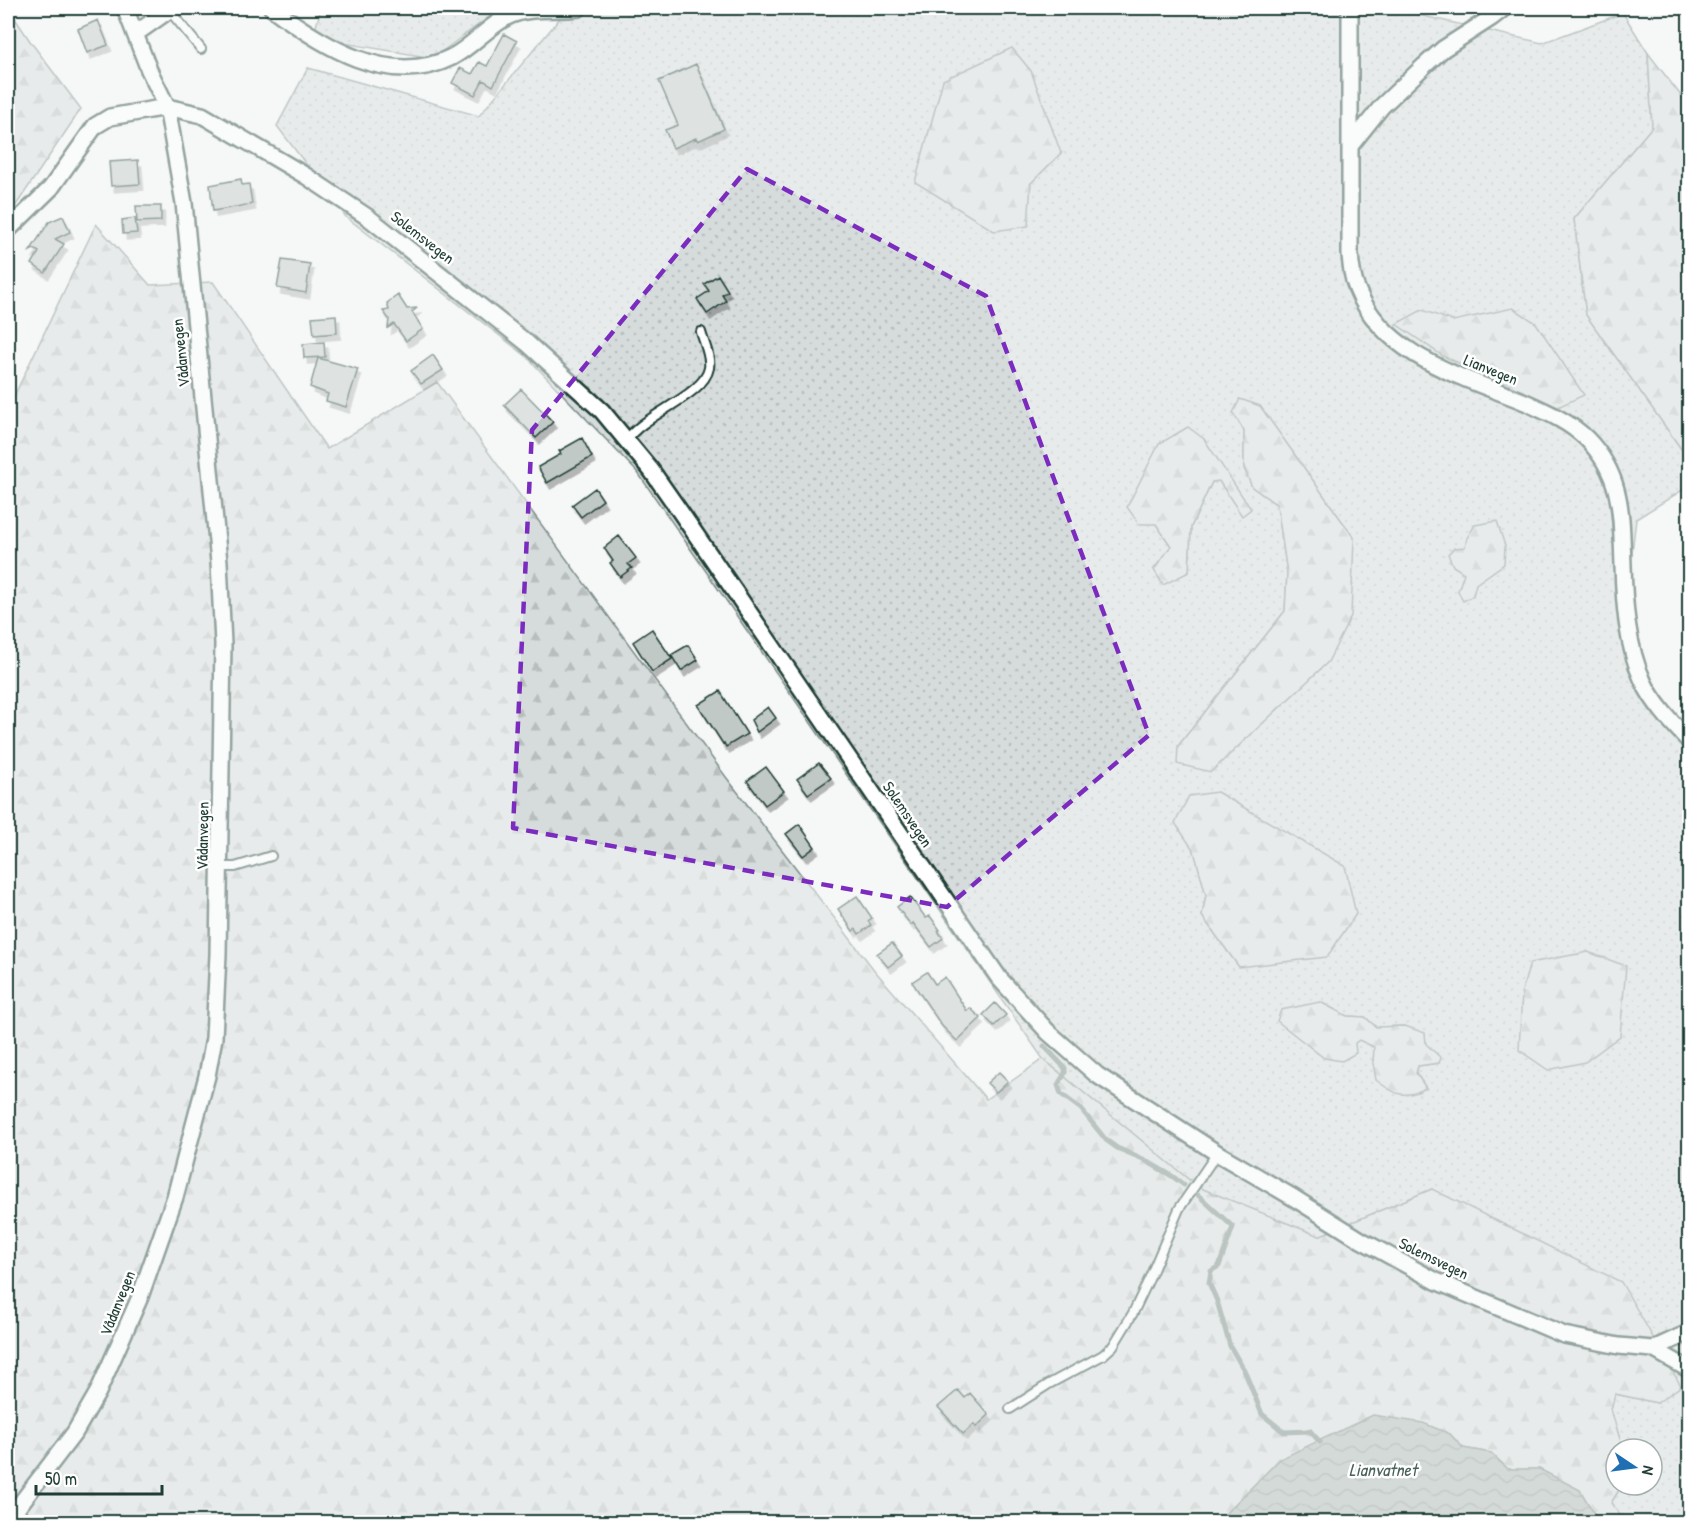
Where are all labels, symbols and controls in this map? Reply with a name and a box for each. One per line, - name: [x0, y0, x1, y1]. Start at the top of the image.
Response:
- street label: Solemsvegen: [387, 205, 459, 269]
- street label: Vådanvegen: [165, 318, 195, 388]
- street label: Lianvegen: [1461, 348, 1521, 390]
- street label: Solemsvegen: [878, 777, 938, 851]
- street label: Vådanvegen: [190, 802, 214, 870]
- street label: Solemsvegen: [1395, 1232, 1473, 1284]
- street label: Vådanvegen: [94, 1267, 140, 1339]
- north arrow: [1604, 1437, 1664, 1497]
- water label: Lianvatnet: [1349, 1457, 1420, 1482]
- scale bar: [36, 1458, 162, 1496]
- text: N: [1637, 1464, 1660, 1477]
- text: 50 m: [45, 1466, 77, 1491]

